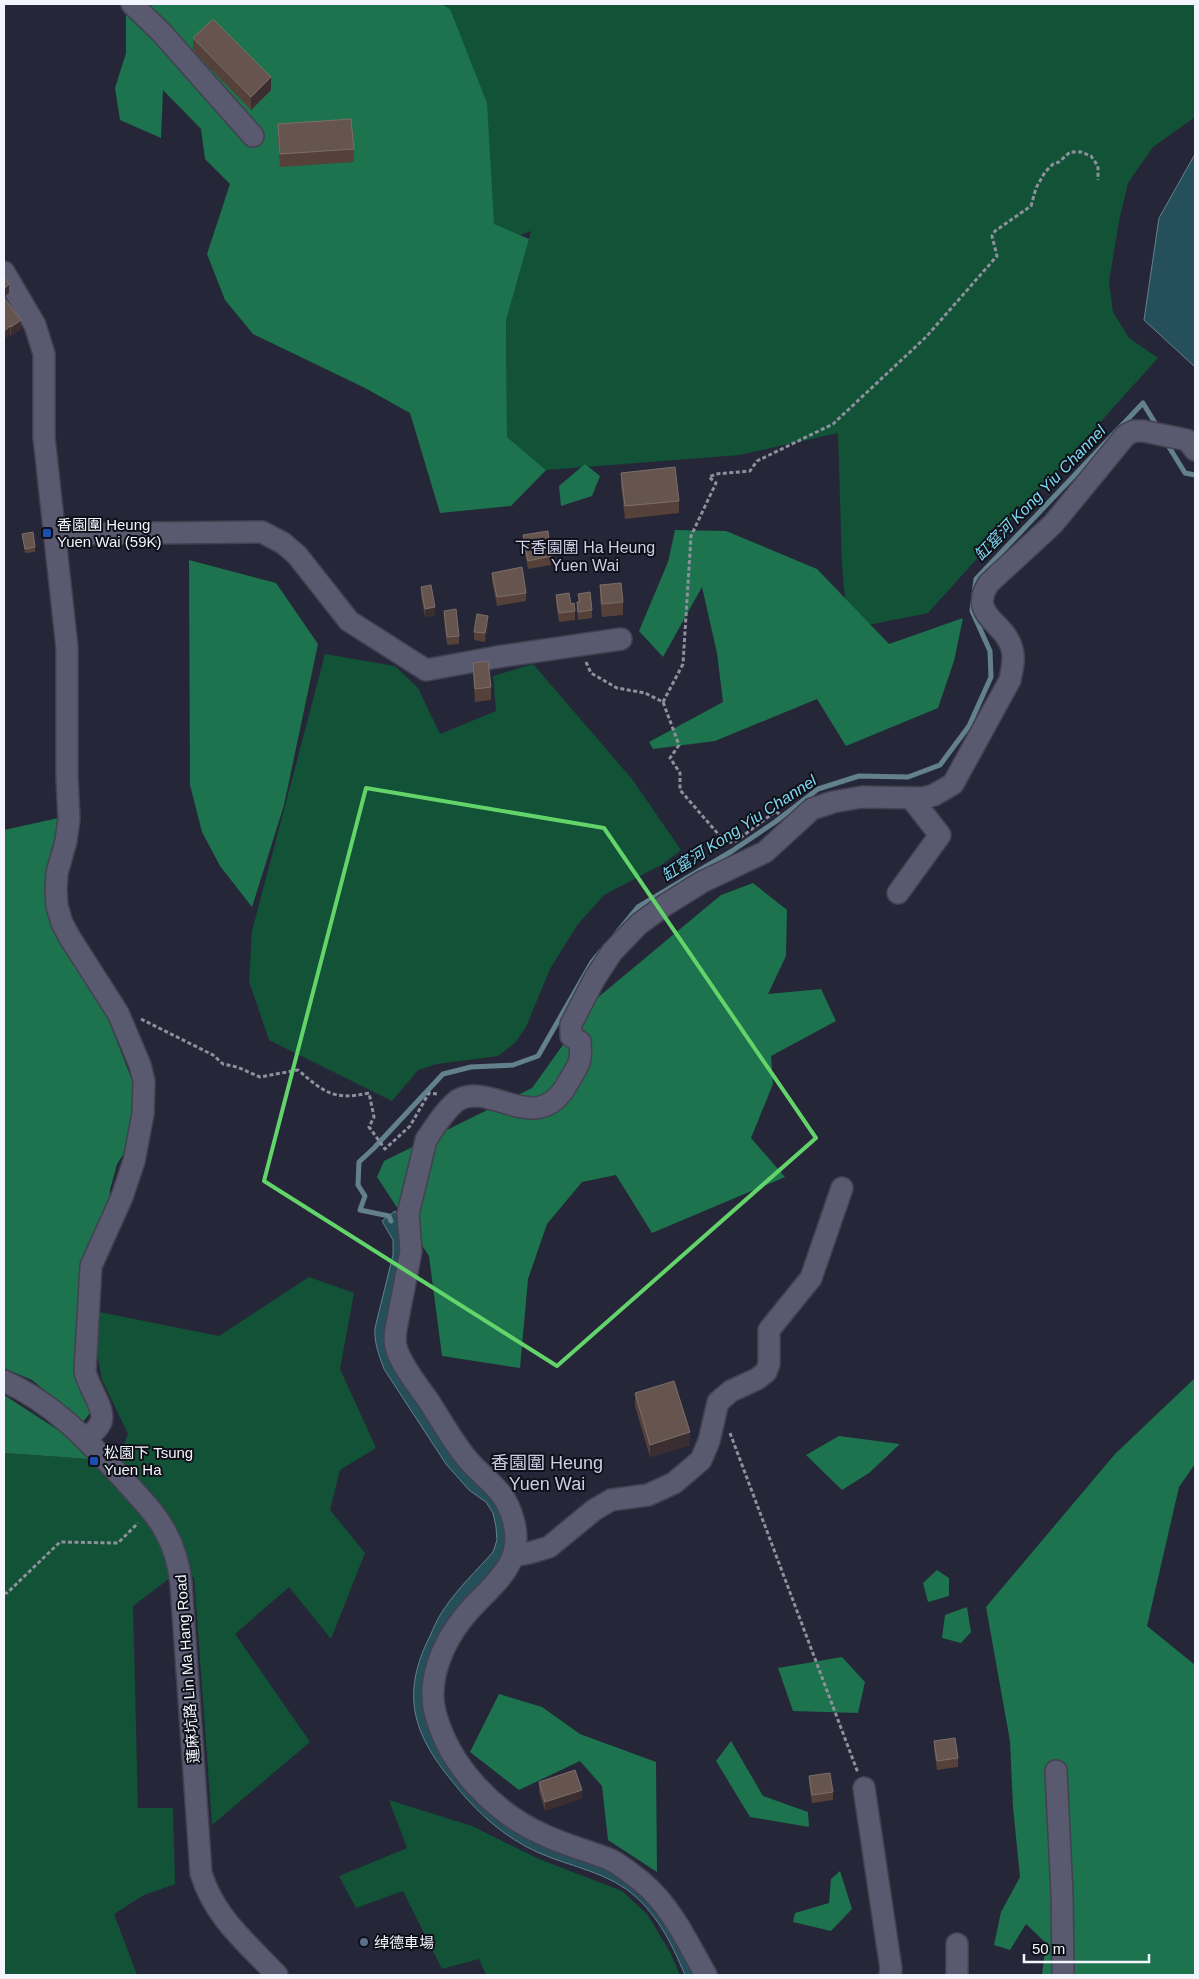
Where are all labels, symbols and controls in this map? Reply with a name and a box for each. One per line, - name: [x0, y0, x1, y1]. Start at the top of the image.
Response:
- water label: 缸窰河 Kong Yiu Channel: [971, 422, 1109, 564]
- place label: 香園圍 Heung Yuen Wai (59K): [57, 516, 162, 550]
- marker: 香園圍 Heung Yuen Wai (59K): [41, 527, 53, 539]
- district label: 下香園圍 Ha Heung Yuen Wai: [515, 539, 655, 574]
- water label: 缸窰河 Kong Yiu Channel: [659, 771, 820, 884]
- place label: 松園下 Tsung Yuen Ha: [104, 1444, 193, 1478]
- district label: 香園圍 Heung Yuen Wai: [491, 1453, 603, 1494]
- marker: 松園下 Tsung Yuen Ha: [88, 1455, 100, 1467]
- street label: 蓮麻坑路 Lin Ma Hang Road: [172, 1574, 202, 1764]
- scale bar: [1024, 1932, 1149, 1964]
- place label: 绰德車場: [374, 1934, 434, 1951]
- marker: 绰德車場: [358, 1936, 370, 1948]
- text: 50 m: [1032, 1940, 1065, 1957]

